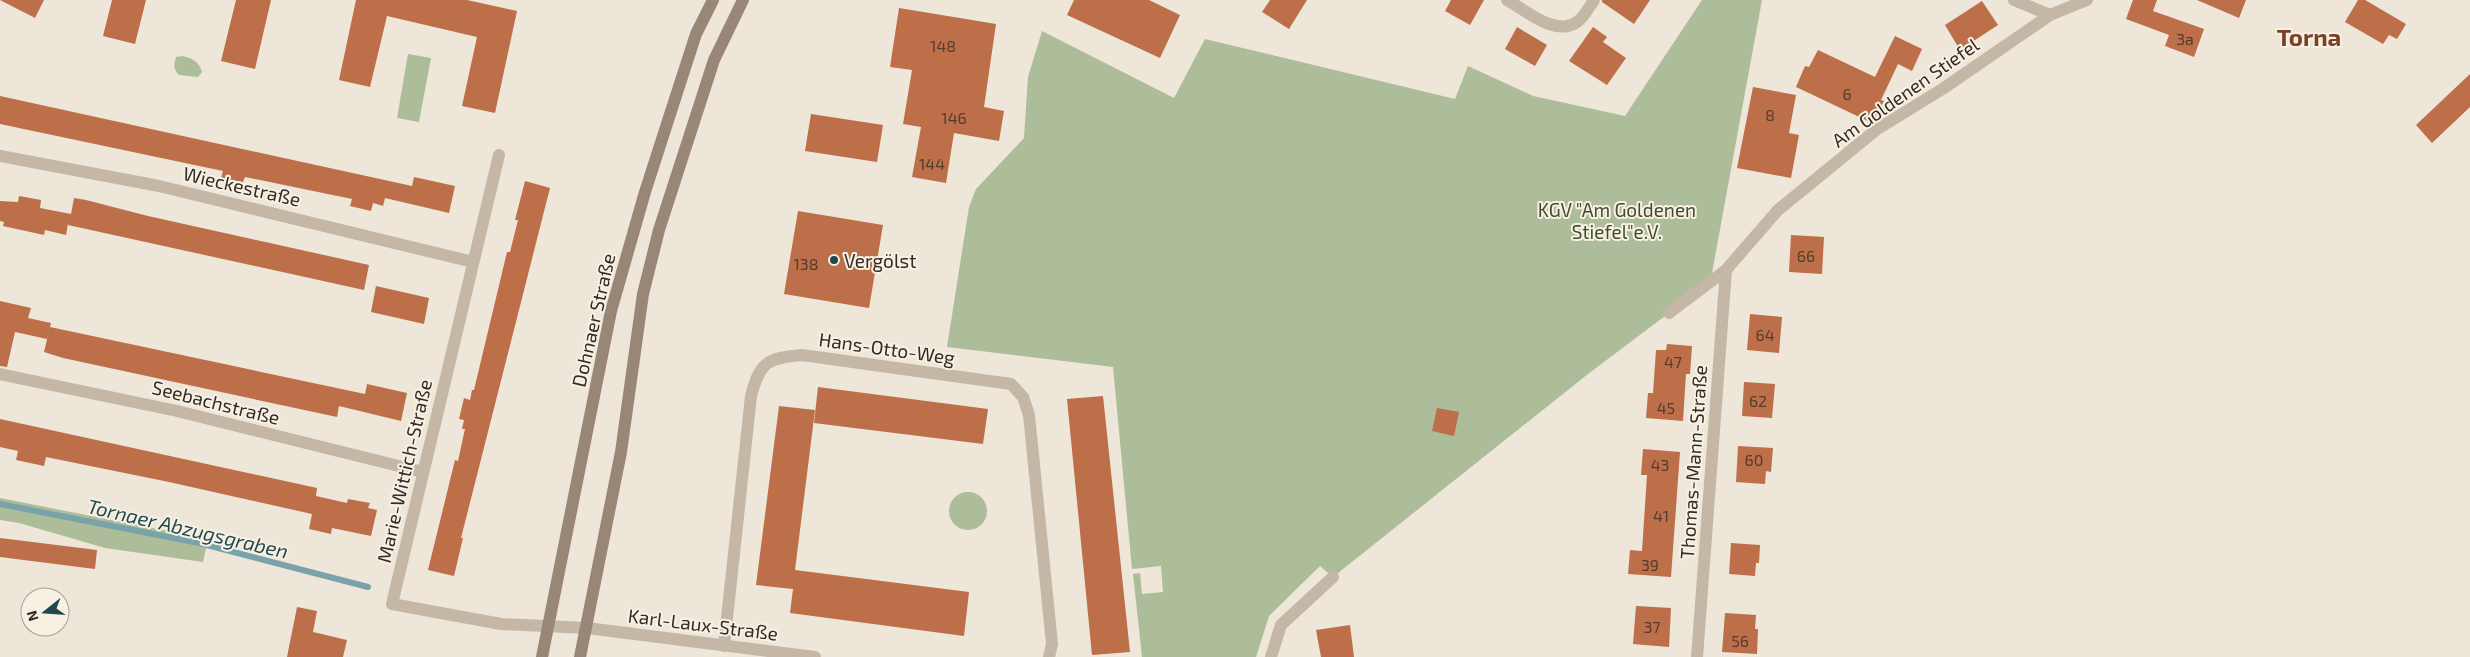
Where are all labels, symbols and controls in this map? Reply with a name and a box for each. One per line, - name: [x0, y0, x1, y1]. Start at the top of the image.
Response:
- district label: Torna: [2277, 22, 2341, 51]
- house number: 3a: [2176, 29, 2194, 48]
- street label: Am Goldenen Stiefel: [1827, 32, 1983, 151]
- house number: 148: [930, 36, 956, 55]
- house number: 6: [1842, 84, 1852, 103]
- house number: 8: [1765, 105, 1775, 124]
- house number: 146: [941, 108, 967, 127]
- house number: 144: [919, 154, 945, 173]
- street label: Wieckestraße: [181, 161, 303, 211]
- park label: KGV "Am Goldenen Stiefel"e.V.: [1538, 198, 1696, 243]
- house number: 66: [1797, 246, 1815, 265]
- place label: Vergölst: [844, 249, 916, 272]
- street label: Dohnaer Straße: [566, 251, 620, 389]
- house number: 138: [794, 254, 818, 273]
- marker: Vergölst: [828, 254, 840, 266]
- house number: 64: [1756, 325, 1775, 344]
- street label: Hans-Otto-Weg: [818, 327, 957, 369]
- house number: 47: [1664, 352, 1682, 371]
- street label: Thomas-Mann-Straße: [1675, 364, 1711, 560]
- street label: Seebachstraße: [150, 375, 282, 429]
- street label: Marie-Wittich-Straße: [372, 377, 436, 565]
- house number: 62: [1749, 391, 1767, 410]
- house number: 45: [1657, 398, 1675, 417]
- house number: 60: [1745, 450, 1763, 469]
- house number: 43: [1651, 455, 1669, 474]
- water label: Tornaer Abzugsgraben: [85, 493, 291, 563]
- house number: 41: [1653, 506, 1669, 525]
- house number: 39: [1641, 555, 1659, 574]
- north arrow: [20, 587, 70, 637]
- street label: Karl-Laux-Straße: [627, 603, 779, 645]
- text: N: [22, 609, 42, 623]
- house number: 37: [1643, 617, 1661, 636]
- house number: 56: [1731, 631, 1749, 650]

